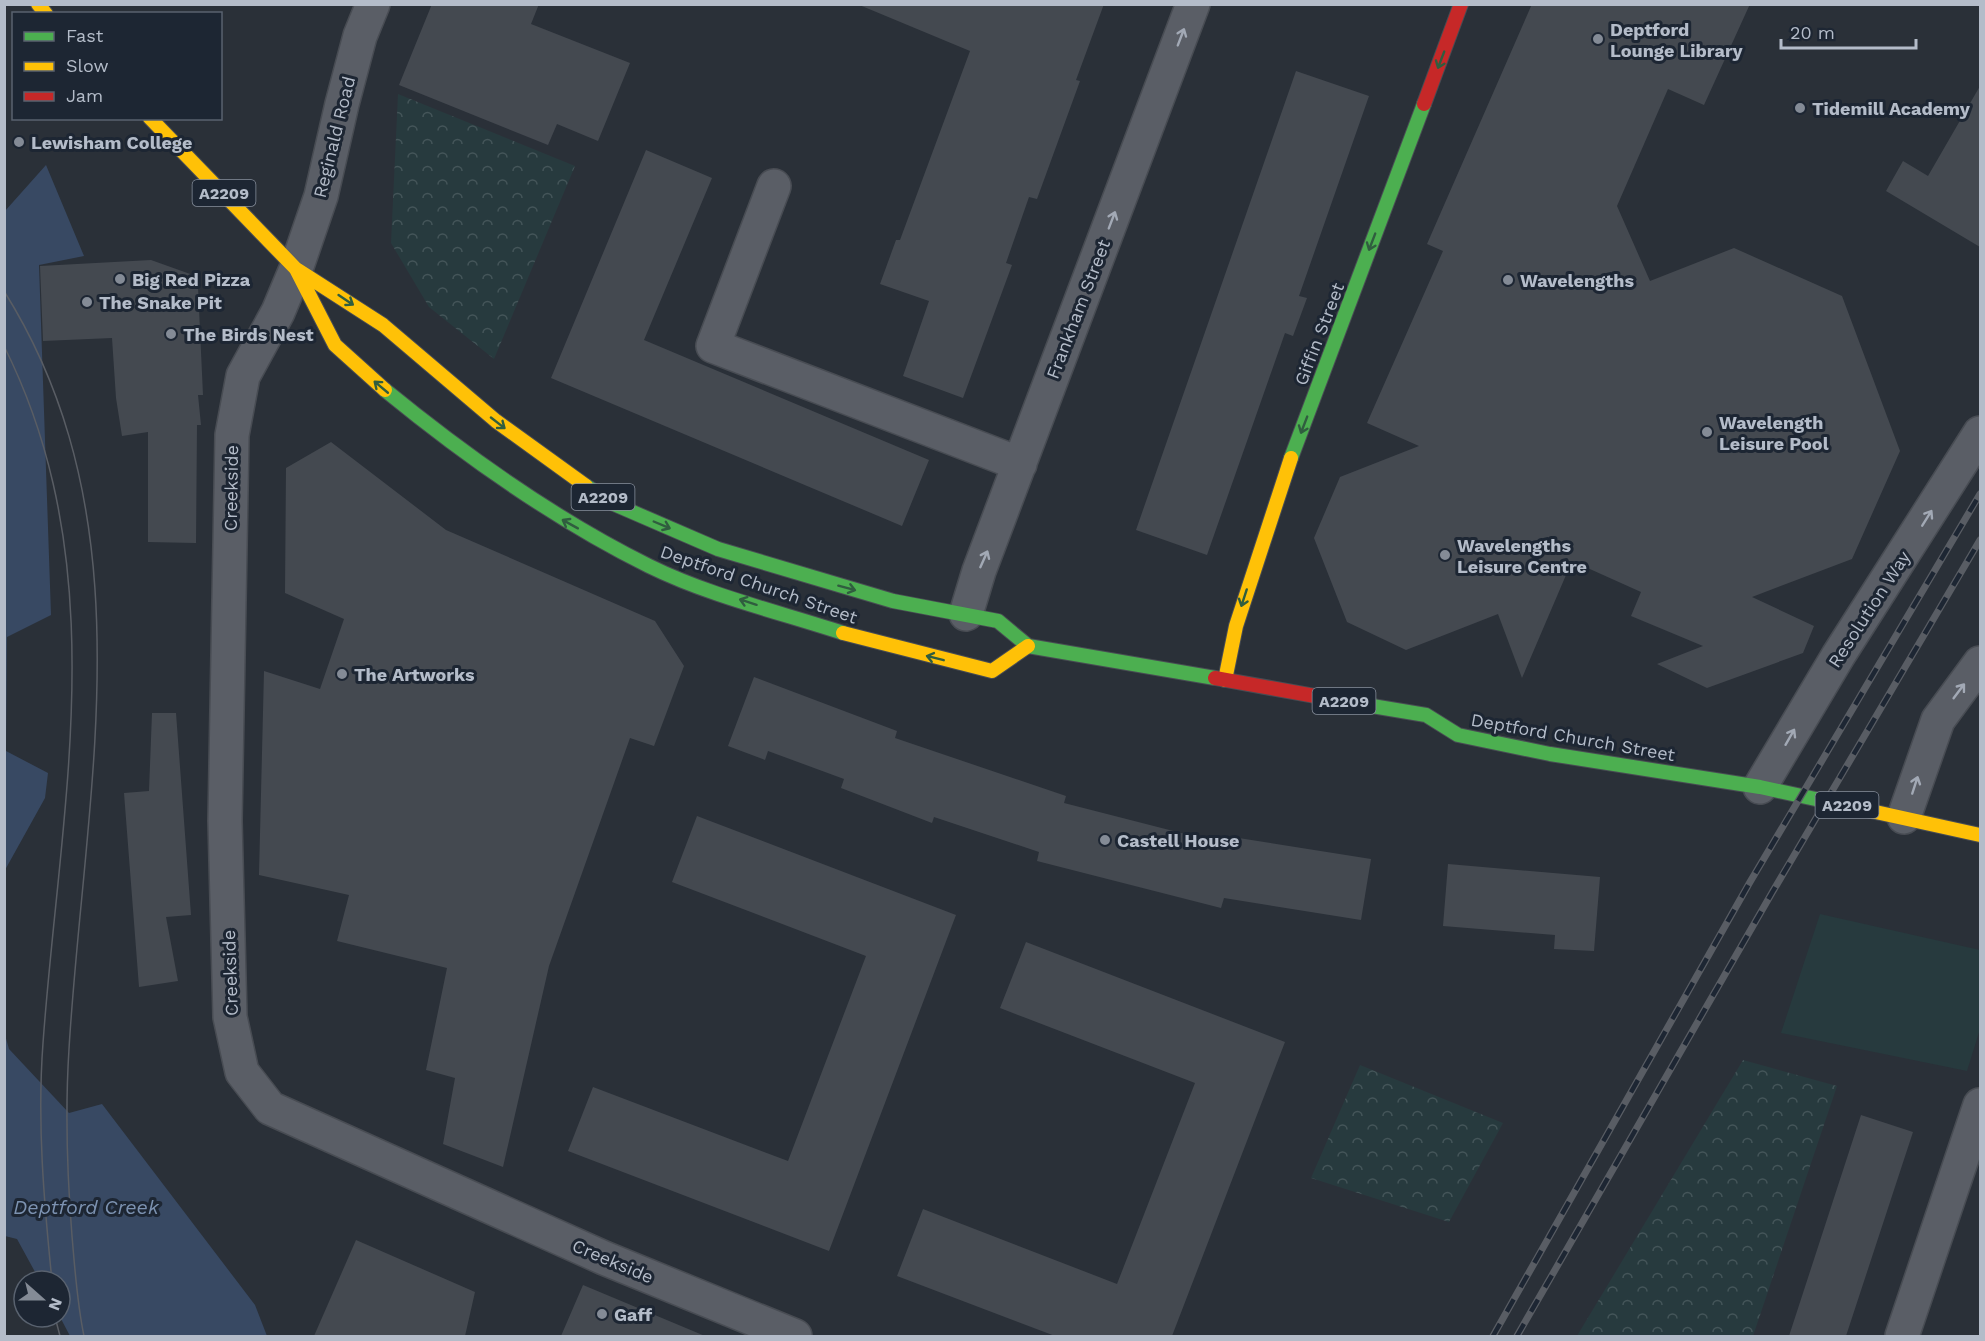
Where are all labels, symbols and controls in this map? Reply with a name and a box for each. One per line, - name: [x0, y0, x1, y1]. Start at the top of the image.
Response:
- legend: [12, 12, 222, 120]
- scale bar: [1781, 12, 1916, 50]
- place label: Deptford Lounge Library: [1610, 19, 1744, 61]
- text: 20 m: [1790, 22, 1835, 43]
- text: Fast: [66, 25, 104, 46]
- one-way arrow: [1176, 28, 1187, 47]
- marker: Deptford Lounge Library: [1591, 32, 1605, 46]
- one-way arrow: [1435, 50, 1446, 68]
- text: Slow: [66, 55, 109, 76]
- street label: Reginald Road: [309, 74, 359, 200]
- text: Jam: [66, 85, 103, 106]
- place label: Tidemill Academy: [1812, 98, 1971, 119]
- marker: Tidemill Academy: [1793, 101, 1807, 115]
- place label: Lewisham College: [31, 132, 192, 153]
- marker: Lewisham College: [12, 135, 26, 149]
- road number: A2209: [192, 180, 256, 206]
- one-way arrow: [1108, 211, 1119, 229]
- one-way arrow: [1366, 232, 1377, 251]
- street label: Frankham Street: [1042, 236, 1114, 382]
- place label: Big Red Pizza: [132, 269, 251, 290]
- place label: Wavelengths: [1520, 270, 1634, 291]
- marker: Big Red Pizza: [113, 272, 127, 286]
- marker: Wavelengths: [1501, 273, 1515, 287]
- street label: Giffin Street: [1290, 279, 1348, 388]
- place label: The Snake Pit: [99, 292, 222, 313]
- one-way arrow: [337, 294, 354, 306]
- marker: The Snake Pit: [80, 295, 94, 309]
- place label: The Birds Nest: [183, 324, 314, 345]
- marker: The Birds Nest: [164, 327, 178, 341]
- one-way arrow: [374, 380, 389, 394]
- place label: Wavelength Leisure Pool: [1719, 412, 1829, 454]
- one-way arrow: [1298, 415, 1309, 434]
- one-way arrow: [489, 416, 505, 429]
- marker: Wavelength Leisure Pool: [1700, 425, 1714, 439]
- street label: Creekside: [220, 445, 242, 531]
- road number: A2209: [572, 484, 634, 510]
- one-way arrow: [1921, 510, 1933, 527]
- one-way arrow: [562, 518, 580, 529]
- one-way arrow: [653, 520, 671, 531]
- place label: Wavelengths Leisure Centre: [1457, 535, 1587, 577]
- street label: Deptford Church Street: [658, 540, 861, 628]
- street label: Resolution Way: [1824, 546, 1915, 671]
- marker: Wavelengths Leisure Centre: [1438, 548, 1452, 562]
- one-way arrow: [979, 551, 991, 569]
- one-way arrow: [837, 583, 856, 594]
- one-way arrow: [1238, 588, 1249, 607]
- one-way arrow: [739, 596, 758, 607]
- one-way arrow: [926, 651, 945, 663]
- place label: The Artworks: [354, 664, 475, 685]
- marker: The Artworks: [335, 667, 349, 681]
- one-way arrow: [1952, 683, 1965, 699]
- road number: A2209: [1312, 688, 1376, 714]
- street label: Deptford Church Street: [1469, 709, 1677, 765]
- one-way arrow: [1784, 729, 1796, 746]
- one-way arrow: [1910, 776, 1921, 795]
- road number: A2209: [1816, 792, 1878, 818]
- place label: Castell House: [1117, 830, 1239, 851]
- marker: Castell House: [1098, 833, 1112, 847]
- street label: Creekside: [218, 930, 242, 1016]
- water label: Deptford Creek: [13, 1195, 160, 1219]
- street label: Creekside: [569, 1235, 657, 1287]
- north arrow: [12, 1269, 72, 1329]
- text: N: [45, 1295, 67, 1313]
- place label: Gaff: [614, 1304, 652, 1325]
- marker: Gaff: [595, 1307, 609, 1321]

